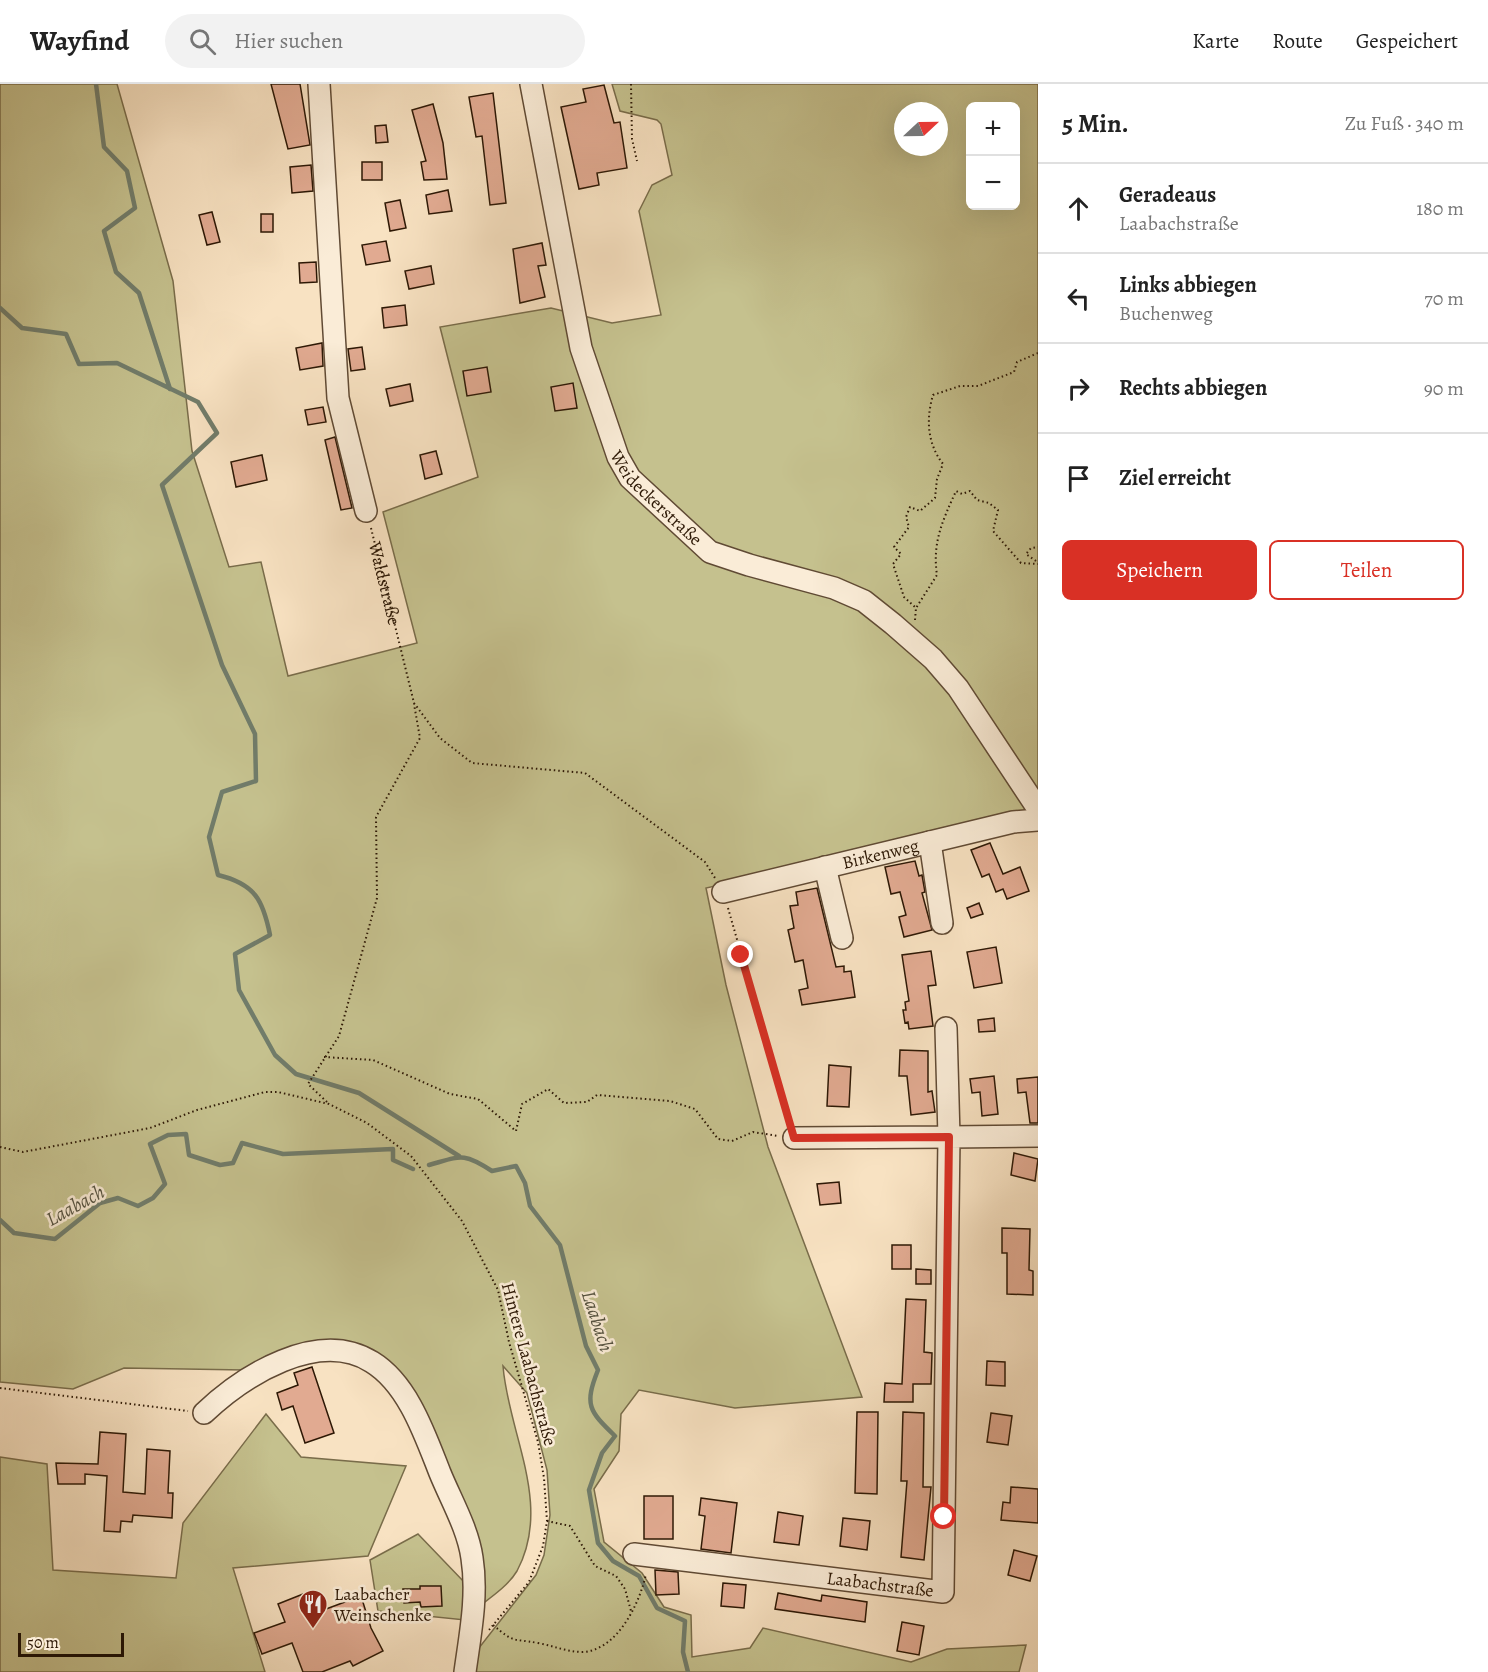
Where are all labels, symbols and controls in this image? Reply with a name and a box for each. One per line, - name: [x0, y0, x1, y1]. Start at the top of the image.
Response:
- search box: [165, 14, 585, 68]
- text: Wayfind: [30, 22, 129, 60]
- icon: search: [186, 25, 219, 58]
- text: Hier suchen: [234, 26, 343, 56]
- text: Karte: [1192, 27, 1239, 55]
- text: Route: [1272, 27, 1323, 55]
- text: Gespeichert: [1356, 27, 1458, 55]
- north arrow: [894, 102, 948, 156]
- map controls: [966, 102, 1020, 210]
- button: +: [966, 102, 1020, 156]
- text: 5 Min.: [1062, 106, 1129, 141]
- text: Zu Fuß · 340 m: [1345, 110, 1464, 137]
- button: −: [966, 156, 1020, 210]
- text: Geradeaus: [1119, 180, 1216, 210]
- icon: ahead: [1062, 192, 1095, 225]
- text: 180 m: [1416, 195, 1464, 222]
- text: Laabachstraße: [1119, 210, 1239, 237]
- text: Links abbiegen: [1119, 270, 1257, 300]
- icon: left: [1062, 282, 1095, 315]
- text: 70 m: [1424, 285, 1464, 312]
- text: Buchenweg: [1119, 300, 1213, 327]
- icon: right: [1062, 372, 1095, 405]
- text: Rechts abbiegen: [1119, 373, 1267, 403]
- text: 90 m: [1424, 375, 1464, 402]
- street label: Weideckerstraße: [604, 445, 707, 551]
- icon: arrive: [1062, 462, 1095, 495]
- text: Ziel erreicht: [1119, 463, 1231, 493]
- street label: Waldstraße: [363, 538, 406, 627]
- button: Speichern: [1062, 540, 1257, 600]
- button: Teilen: [1269, 540, 1464, 600]
- street label: Birkenweg: [840, 833, 921, 875]
- route end: [727, 941, 753, 967]
- water label: Laabach: [41, 1178, 109, 1233]
- street label: Hintere Laabachstraße: [496, 1280, 562, 1448]
- water label: Laabach: [575, 1287, 620, 1355]
- route start: [930, 1503, 956, 1529]
- street label: Laabachstraße: [825, 1566, 935, 1603]
- place label: Laabacher Weinschenke: [333, 1582, 432, 1627]
- restaurant icon: Laabacher Weinschenke: [297, 1588, 329, 1630]
- scale bar: [18, 1630, 124, 1658]
- text: 50 m: [27, 1632, 59, 1654]

